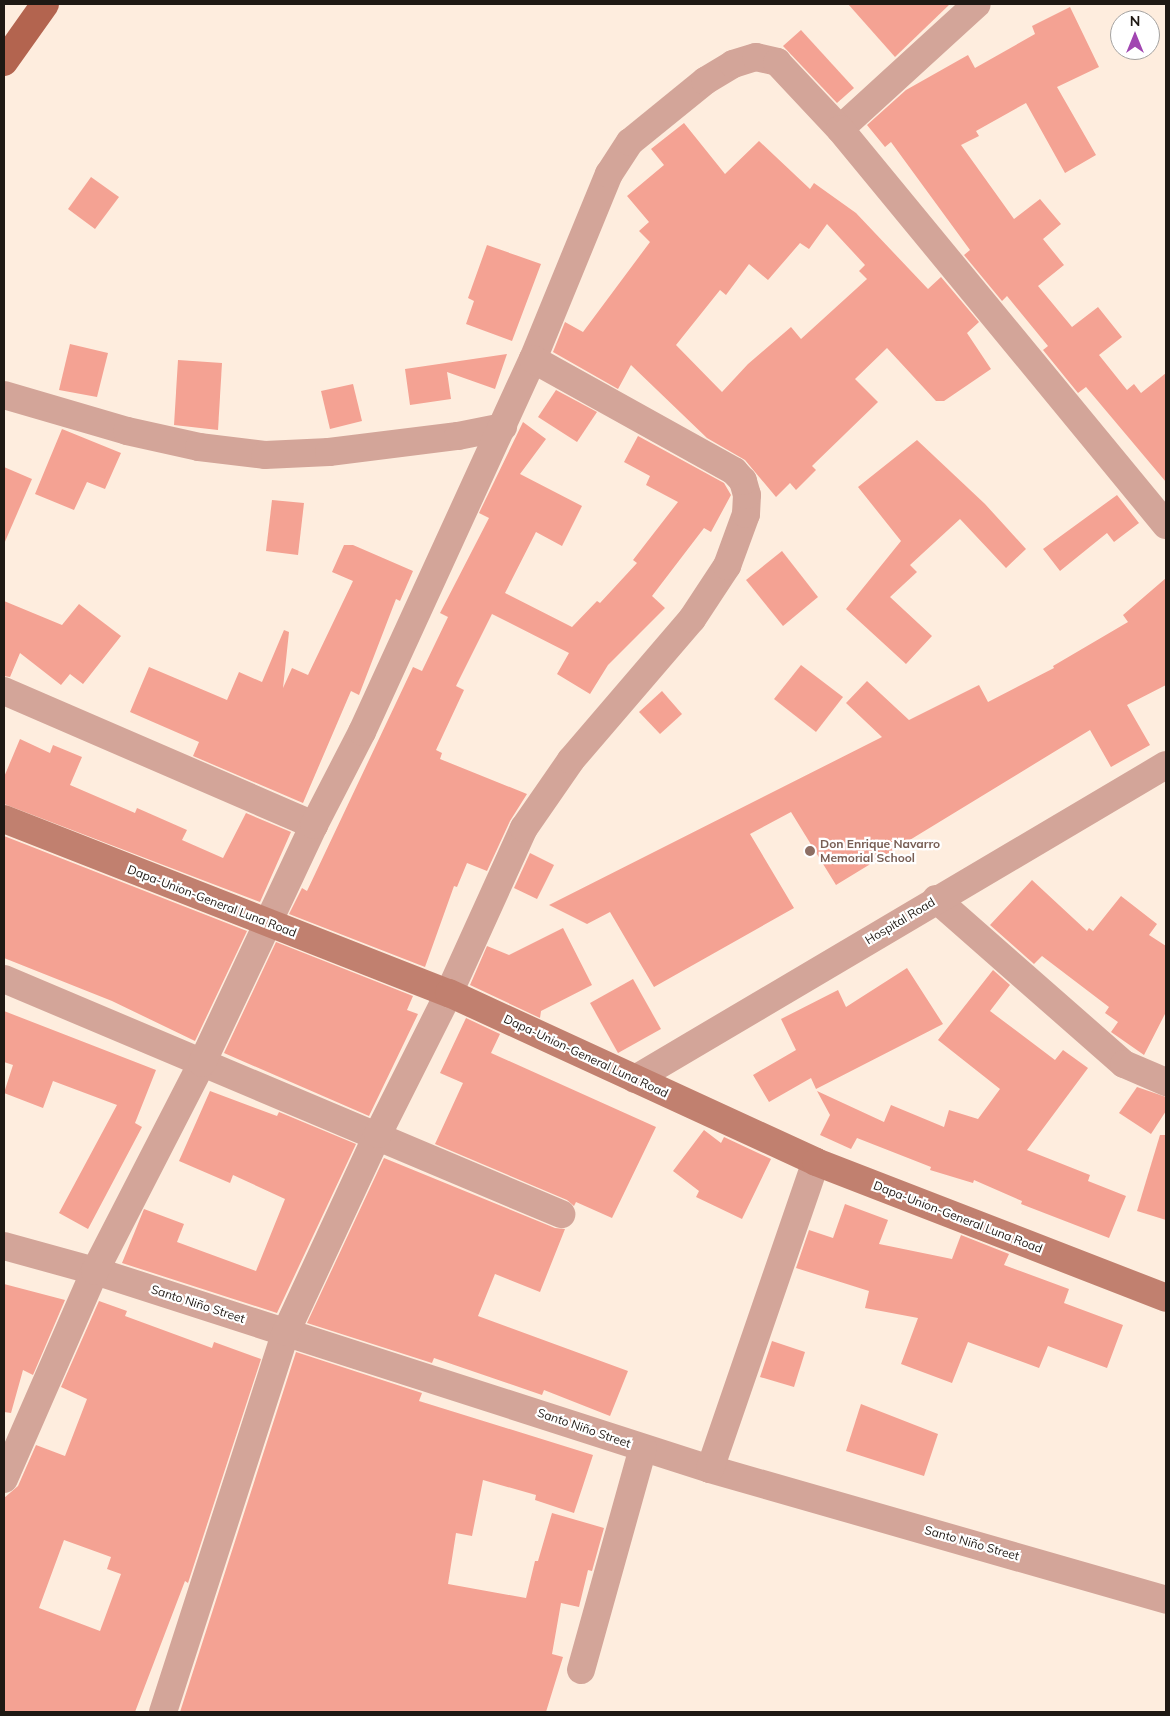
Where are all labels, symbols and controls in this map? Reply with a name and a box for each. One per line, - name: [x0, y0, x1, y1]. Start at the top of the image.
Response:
- north arrow: [1110, 10, 1160, 60]
- text: N: [1130, 12, 1140, 30]
- place label: Don Enrique Navarro Memorial School: [820, 837, 940, 865]
- marker: Don Enrique Navarro Memorial School: [804, 845, 816, 857]
- street label: Dapa-Union-General Luna Road: [125, 862, 299, 940]
- street label: Hospital Road: [862, 895, 938, 947]
- street label: Dapa-Union-General Luna Road: [501, 1011, 671, 1101]
- street label: Dapa-Union-General Luna Road: [871, 1178, 1045, 1256]
- street label: Santo Niño Street: [149, 1282, 247, 1326]
- street label: Santo Niño Street: [535, 1405, 633, 1451]
- street label: Santo Niño Street: [923, 1523, 1021, 1563]

